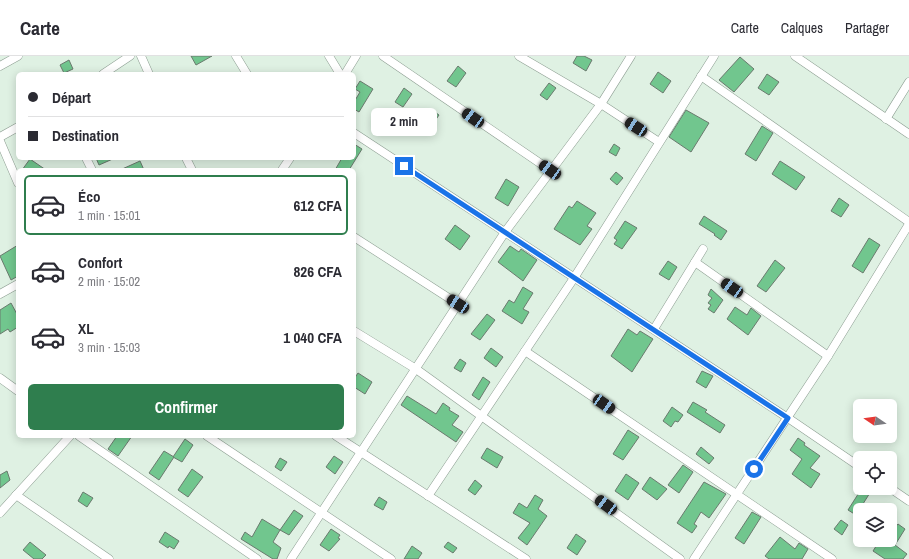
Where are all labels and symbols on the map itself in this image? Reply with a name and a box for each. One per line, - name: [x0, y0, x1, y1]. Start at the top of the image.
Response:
- car: [460, 106, 486, 130]
- callout: 2 min: [371, 108, 437, 136]
- car: [623, 115, 649, 139]
- route end: [395, 157, 413, 175]
- car: [537, 158, 563, 182]
- car: [719, 276, 745, 300]
- car: [445, 292, 471, 316]
- car: [591, 392, 617, 416]
- north arrow: [853, 399, 897, 443]
- route start: [745, 460, 763, 478]
- car: [593, 493, 619, 517]

